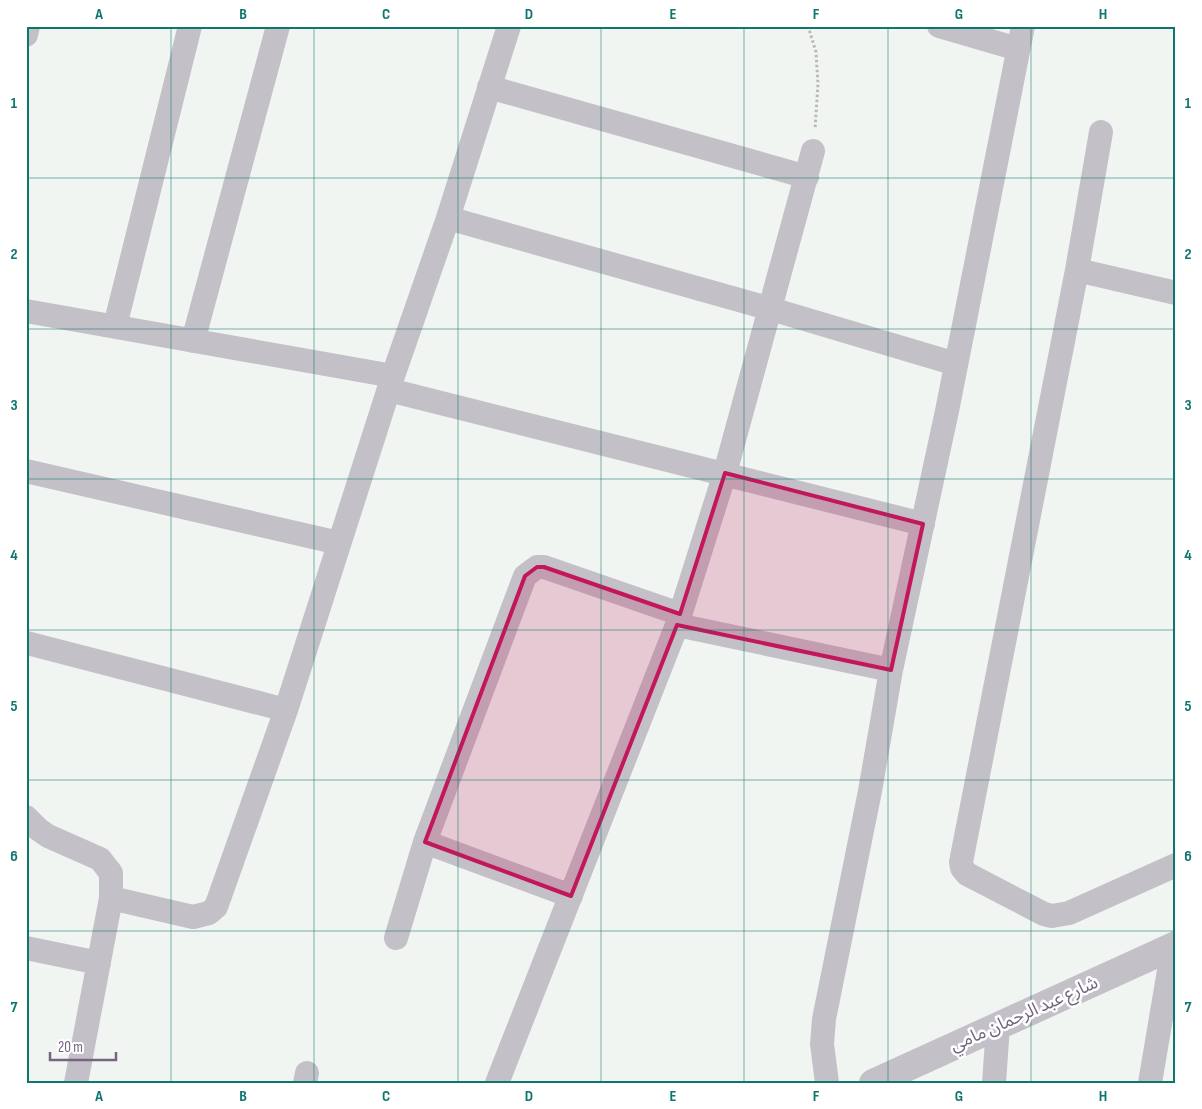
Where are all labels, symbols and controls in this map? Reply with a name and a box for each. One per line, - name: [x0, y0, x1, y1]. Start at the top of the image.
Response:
- text: A: [94, 5, 103, 24]
- text: B: [239, 5, 247, 24]
- text: C: [382, 5, 390, 24]
- text: D: [525, 5, 533, 24]
- text: E: [670, 5, 677, 24]
- text: F: [813, 5, 820, 24]
- text: G: [955, 5, 963, 24]
- text: H: [1099, 5, 1107, 24]
- text: 1: [11, 94, 18, 113]
- text: 1: [1185, 94, 1192, 113]
- text: 2: [10, 245, 18, 264]
- text: 2: [1184, 245, 1192, 264]
- text: 3: [10, 396, 18, 415]
- text: 3: [1184, 396, 1192, 415]
- text: 4: [10, 546, 18, 565]
- text: 4: [1184, 546, 1192, 565]
- text: 5: [10, 697, 18, 716]
- text: 5: [1184, 697, 1192, 716]
- text: 6: [10, 847, 18, 866]
- text: 6: [1184, 847, 1192, 866]
- street label: شارع عبد الرحمان مامي: [947, 972, 1102, 1059]
- text: 7: [11, 998, 18, 1017]
- text: 7: [1185, 998, 1192, 1017]
- scale bar: [50, 1029, 116, 1061]
- text: 20 m: [58, 1038, 83, 1057]
- text: A: [94, 1087, 103, 1106]
- text: B: [239, 1087, 247, 1106]
- text: C: [382, 1087, 390, 1106]
- text: D: [525, 1087, 533, 1106]
- text: E: [670, 1087, 677, 1106]
- text: F: [813, 1087, 820, 1106]
- text: G: [955, 1087, 963, 1106]
- text: H: [1099, 1087, 1107, 1106]

